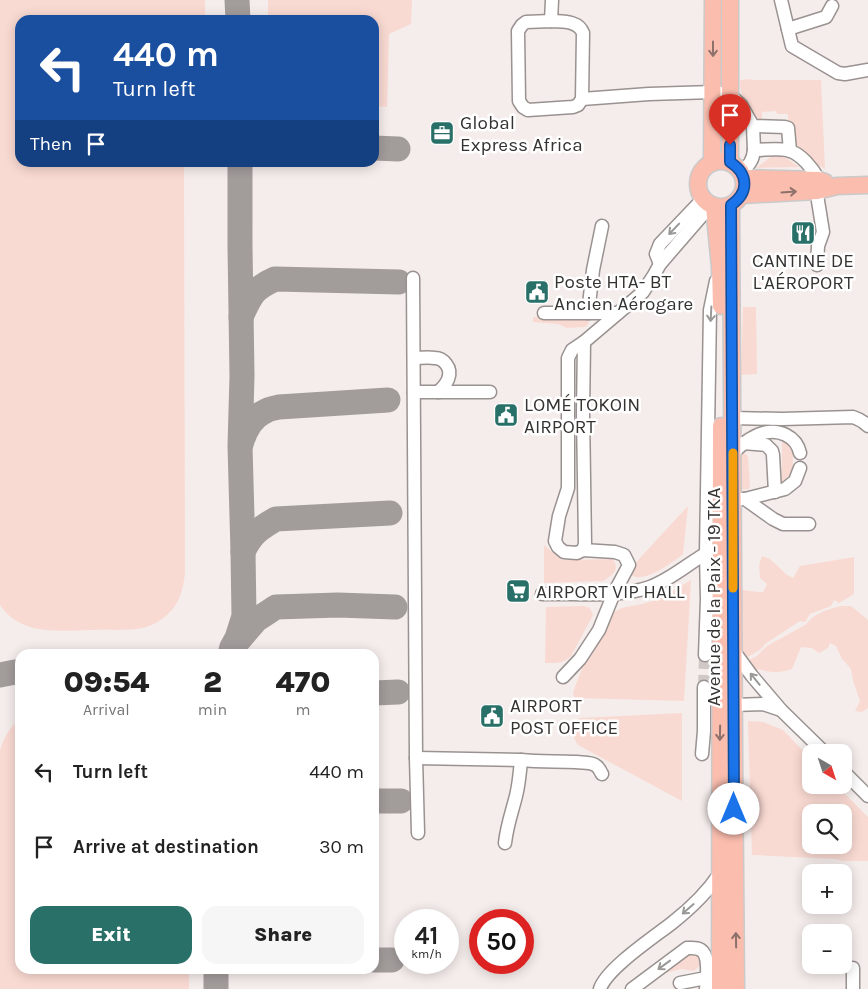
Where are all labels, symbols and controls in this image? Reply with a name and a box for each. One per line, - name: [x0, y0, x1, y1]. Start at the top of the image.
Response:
- text: 440 m: [113, 34, 219, 75]
- icon: left: [30, 35, 95, 100]
- one-way arrow: [708, 40, 718, 56]
- text: Turn left: [113, 76, 196, 102]
- pin: [709, 94, 751, 145]
- icon: arrive: [716, 101, 744, 129]
- place label: Global Express Africa: [460, 112, 583, 156]
- office icon: Global Express Africa: [429, 120, 455, 146]
- icon: arrive: [82, 130, 110, 158]
- text: Then: [30, 133, 72, 155]
- one-way arrow: [781, 188, 797, 197]
- restaurant icon: CANTINE DE L'AÉROPORT: [790, 220, 816, 246]
- one-way arrow: [668, 223, 680, 235]
- place label: CANTINE DE L'AÉROPORT: [752, 250, 854, 294]
- place label: Poste HTA- BT Ancien Aérogare: [554, 271, 693, 315]
- public building icon: Poste HTA- BT Ancien Aérogare: [524, 279, 550, 305]
- one-way arrow: [706, 306, 715, 322]
- place label: LOMÉ TOKOIN AIRPORT: [524, 393, 640, 438]
- public building icon: LOMÉ TOKOIN AIRPORT: [493, 402, 519, 428]
- street label: Avenue de la Paix - 19 TKA: [703, 488, 725, 706]
- supermarket icon: AIRPORT VIP HALL: [505, 578, 531, 604]
- place label: AIRPORT VIP HALL: [536, 581, 685, 603]
- text: 09:54: [63, 664, 149, 700]
- text: 2: [203, 664, 222, 700]
- text: 470: [276, 664, 331, 700]
- one-way arrow: [749, 673, 760, 686]
- place label: AIRPORT POST OFFICE: [510, 695, 618, 739]
- text: Arrival: [83, 700, 130, 719]
- text: min: [198, 700, 227, 719]
- text: m: [296, 700, 311, 719]
- public building icon: AIRPORT POST OFFICE: [479, 703, 505, 729]
- one-way arrow: [715, 725, 725, 741]
- north arrow: [802, 744, 852, 794]
- map controls: [802, 744, 852, 974]
- icon: left: [30, 758, 58, 786]
- text: Turn left: [73, 761, 148, 783]
- text: 440 m: [309, 761, 364, 783]
- position arrow: [707, 782, 759, 834]
- button: search: [802, 804, 852, 854]
- icon: arrive: [30, 833, 58, 861]
- text: Arrive at destination: [73, 836, 259, 858]
- text: 30 m: [319, 836, 364, 858]
- button: +: [802, 864, 852, 914]
- one-way arrow: [682, 904, 695, 915]
- button: Exit: [30, 906, 192, 964]
- button: Share: [202, 906, 364, 964]
- speed limit sign: 50: [469, 909, 534, 974]
- text: 41: [415, 921, 438, 950]
- button: −: [802, 924, 852, 974]
- one-way arrow: [731, 933, 741, 949]
- text: km/h: [411, 947, 442, 961]
- one-way arrow: [657, 960, 671, 970]

